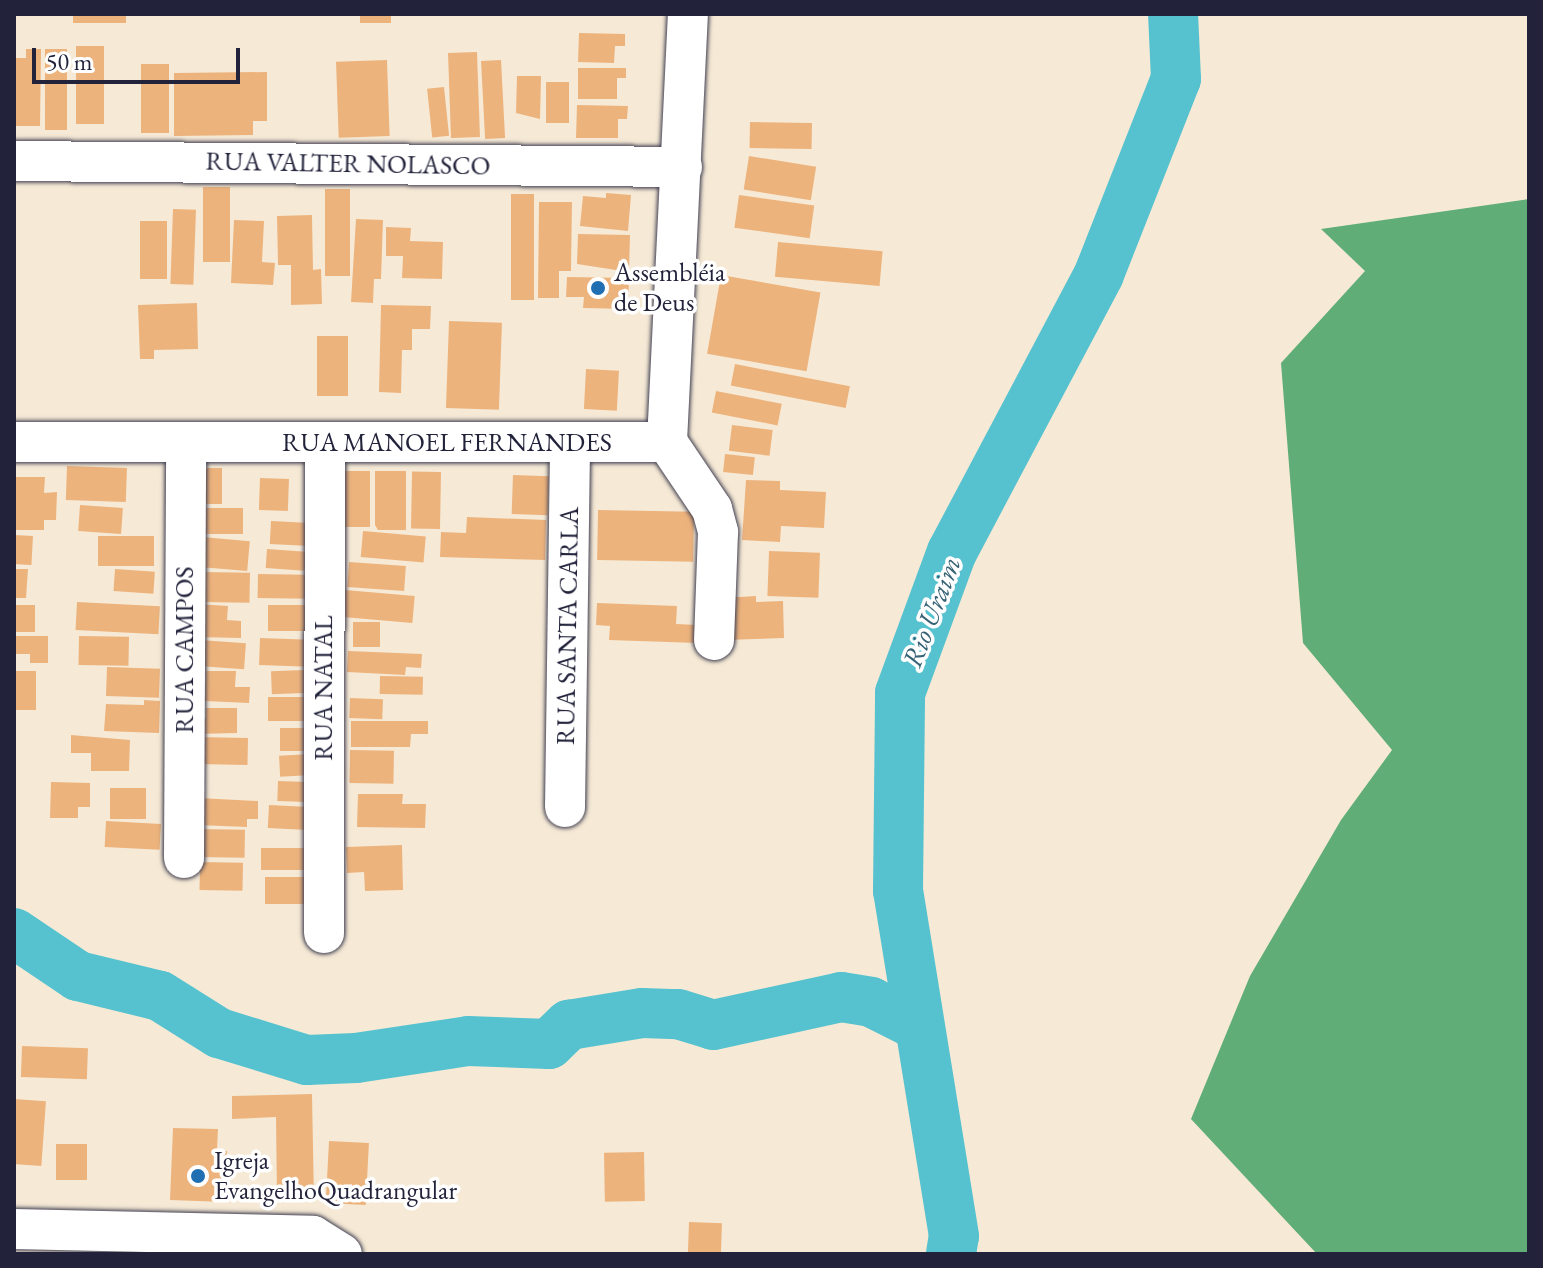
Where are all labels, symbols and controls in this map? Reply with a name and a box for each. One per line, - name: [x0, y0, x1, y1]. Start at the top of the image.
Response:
- scale bar: [36, 32, 244, 82]
- text: 50 m: [46, 46, 93, 77]
- street label: RUA VALTER NOLASCO: [205, 146, 491, 182]
- place label: Assembléia de Deus: [614, 257, 725, 318]
- marker: Assembléia de Deus: [589, 279, 607, 297]
- street label: RUA MANOEL FERNANDES: [282, 427, 612, 459]
- street label: RUA SANTA CARLA: [550, 507, 586, 745]
- water label: Rio Uraim: [895, 552, 967, 672]
- street label: RUA CAMPOS: [169, 566, 201, 734]
- street label: RUA NATAL: [308, 615, 340, 761]
- place label: Igreja EvangelhoQuadrangular: [214, 1145, 457, 1206]
- marker: Igreja EvangelhoQuadrangular: [189, 1167, 207, 1185]

